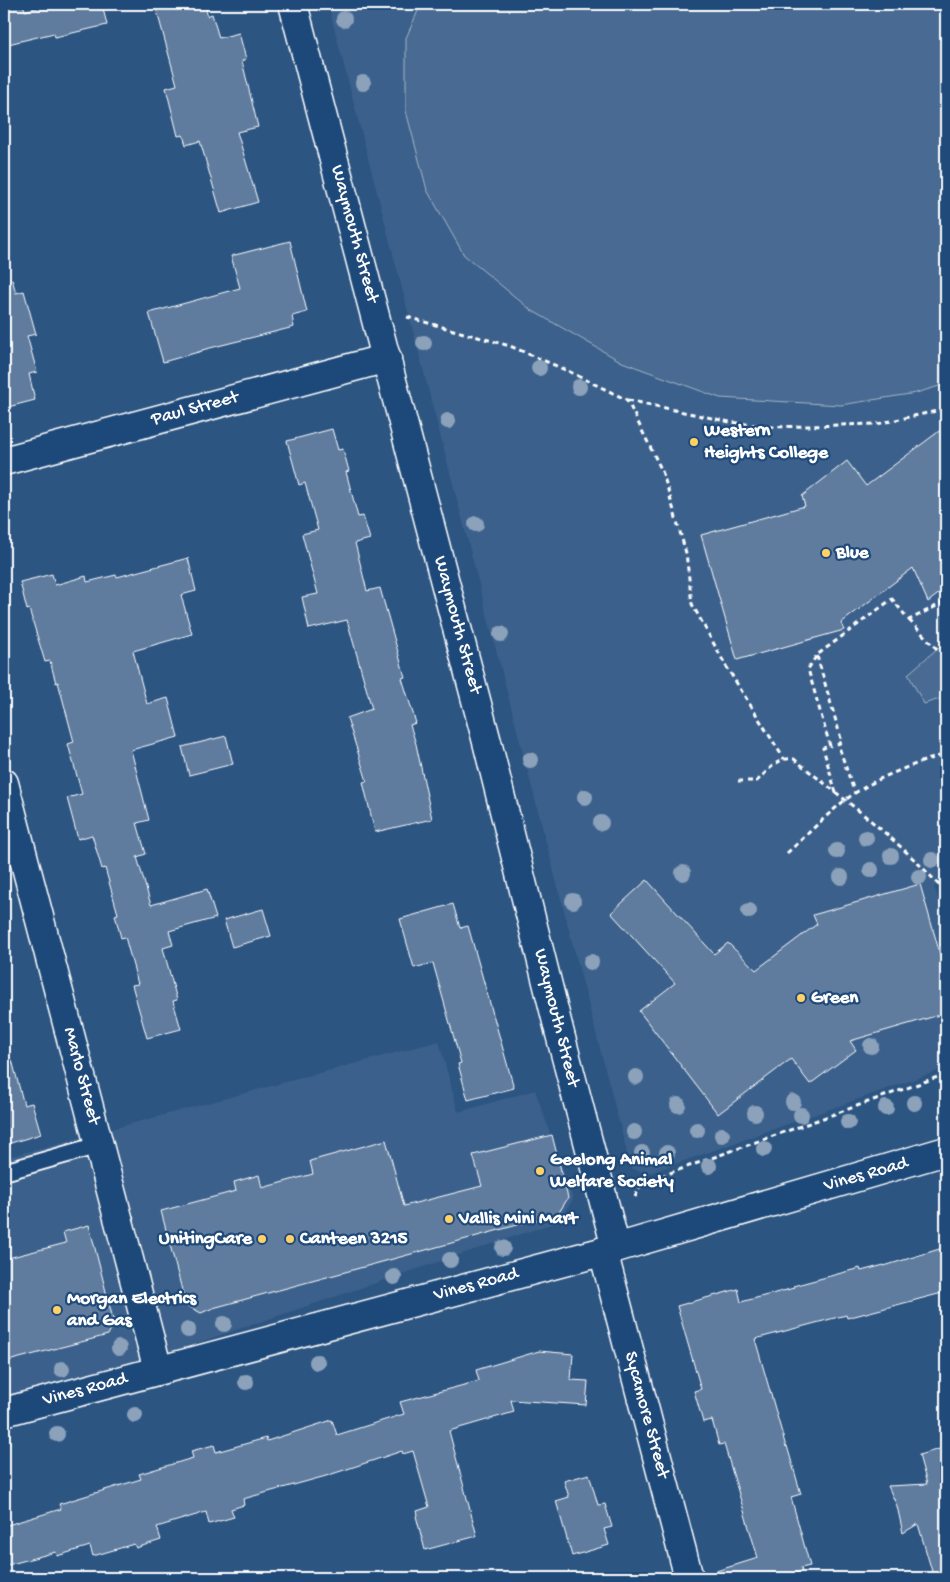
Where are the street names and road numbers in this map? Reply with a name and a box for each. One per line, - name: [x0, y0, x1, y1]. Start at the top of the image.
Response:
- street label: Waymouth Street: [325, 163, 384, 307]
- street label: Paul Street: [148, 386, 243, 432]
- street label: Waymouth Street: [428, 554, 487, 698]
- street label: Waymouth Street: [528, 947, 585, 1092]
- street label: Marlo Street: [57, 1025, 106, 1129]
- street label: Vines Road: [820, 1152, 913, 1198]
- street label: Vines Road: [430, 1262, 523, 1308]
- street label: Sycamore Street: [618, 1349, 675, 1483]
- street label: Vines Road: [39, 1367, 132, 1413]

